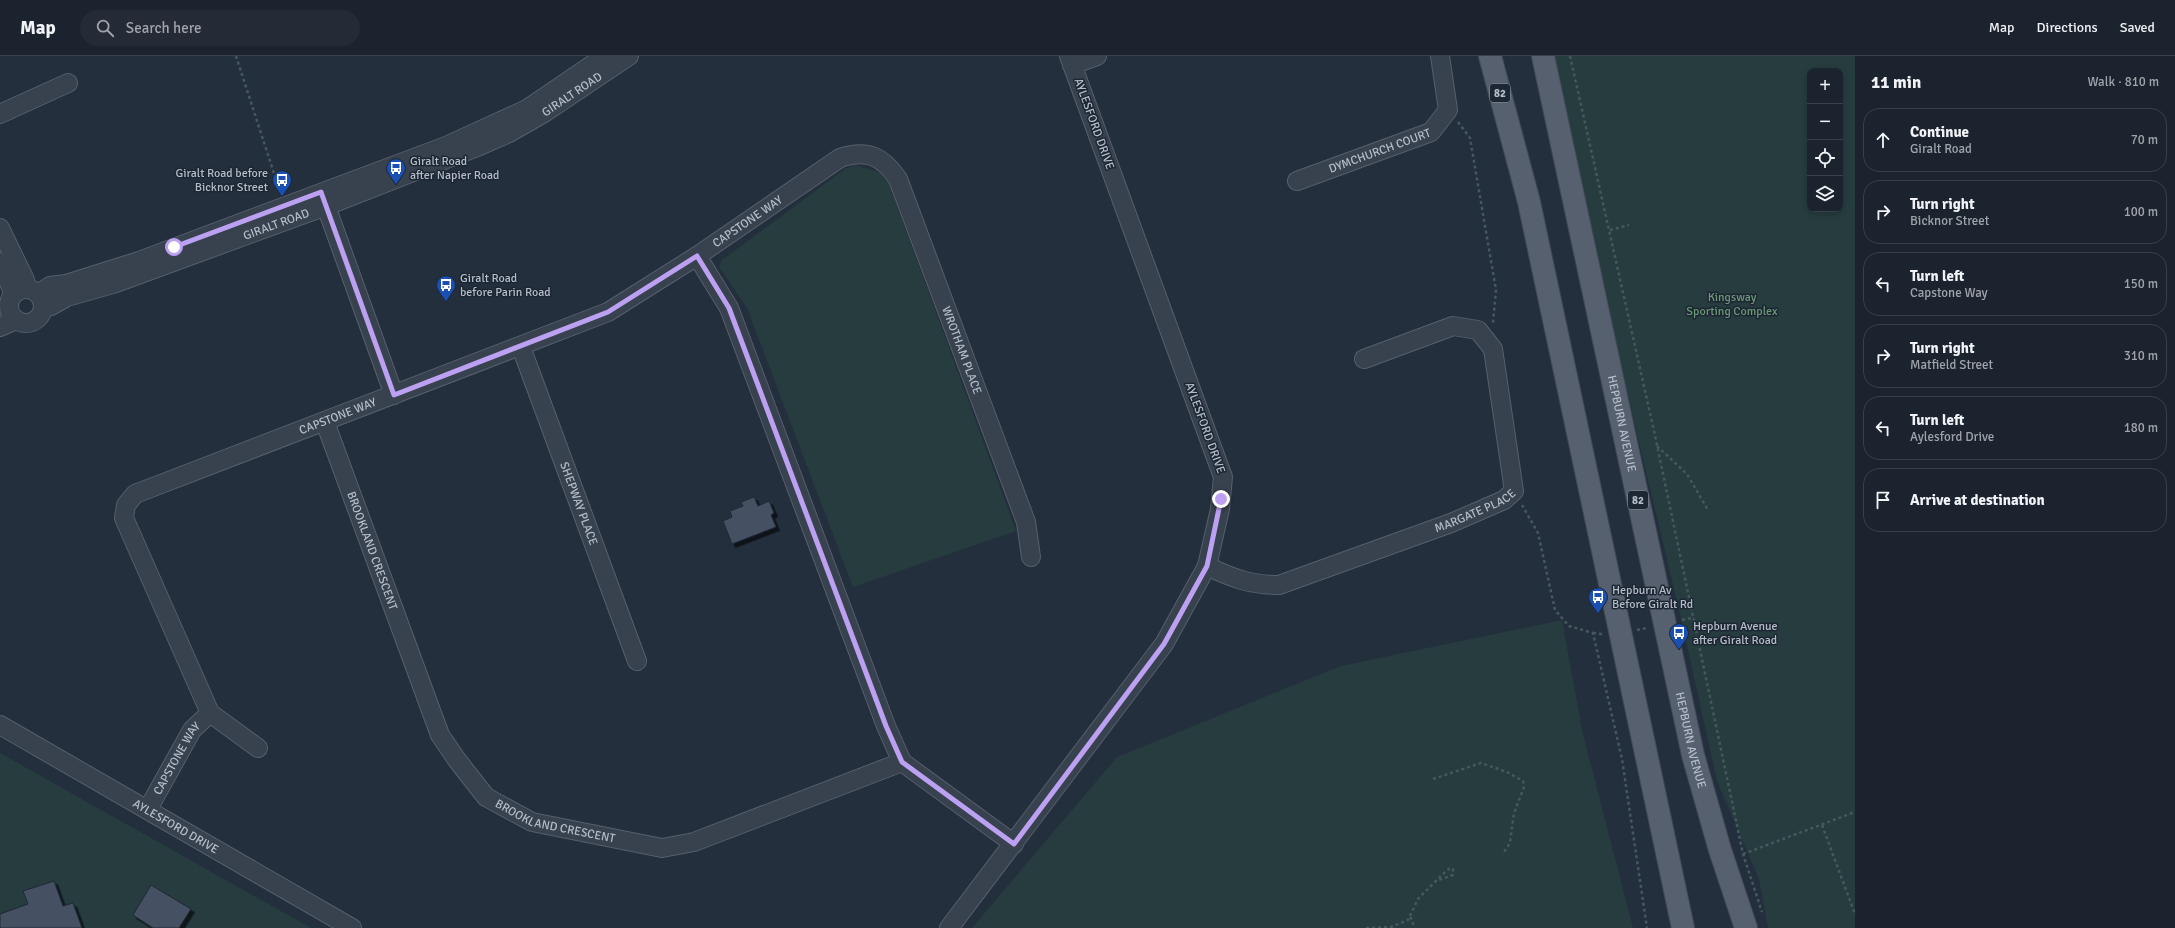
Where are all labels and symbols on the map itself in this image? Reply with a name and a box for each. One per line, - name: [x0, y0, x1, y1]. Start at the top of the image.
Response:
- street label: GIRALT ROAD: [539, 69, 605, 120]
- street label: AYLESFORD DRIVE: [1070, 76, 1118, 172]
- road number: 82: [1490, 84, 1510, 102]
- street label: DYMCHURCH COURT: [1327, 125, 1433, 176]
- place label: Giralt Road after Napier Road: [410, 154, 499, 183]
- bus stop icon: Giralt Road after Napier Road: [385, 157, 407, 185]
- place label: Giralt Road before Bicknor Street: [175, 166, 268, 195]
- bus stop icon: Giralt Road before Bicknor Street: [271, 169, 293, 197]
- street label: CAPSTONE WAY: [710, 192, 785, 251]
- street label: GIRALT ROAD: [241, 205, 311, 243]
- route start: [165, 238, 183, 256]
- place label: Giralt Road before Parin Road: [460, 271, 551, 300]
- bus stop icon: Giralt Road before Parin Road: [435, 274, 457, 302]
- park label: Kingsway Sporting Complex: [1686, 290, 1778, 319]
- street label: WROTHAM PLACE: [939, 304, 985, 397]
- street label: HEPBURN AVENUE: [1604, 374, 1640, 474]
- street label: AYLESFORD DRIVE: [1181, 380, 1229, 476]
- street label: CAPSTONE WAY: [297, 394, 378, 438]
- street label: SHEPWAY PLACE: [557, 460, 601, 548]
- street label: MARGATE PLACE: [1432, 485, 1519, 536]
- street label: BROOKLAND CRESCENT: [344, 489, 401, 612]
- route end: [1212, 490, 1230, 508]
- road number: 82: [1628, 491, 1648, 509]
- place label: Hepburn Av Before Giralt Rd: [1612, 583, 1693, 612]
- bus stop icon: Hepburn Av Before Giralt Rd: [1587, 586, 1609, 614]
- place label: Hepburn Avenue after Giralt Road: [1693, 619, 1778, 648]
- bus stop icon: Hepburn Avenue after Giralt Road: [1668, 622, 1690, 650]
- street label: HEPBURN AVENUE: [1672, 691, 1710, 790]
- street label: CAPSTONE WAY: [150, 719, 203, 798]
- street label: AYLESFORD DRIVE: [130, 796, 222, 857]
- street label: BROOKLAND CRESCENT: [493, 796, 617, 846]

